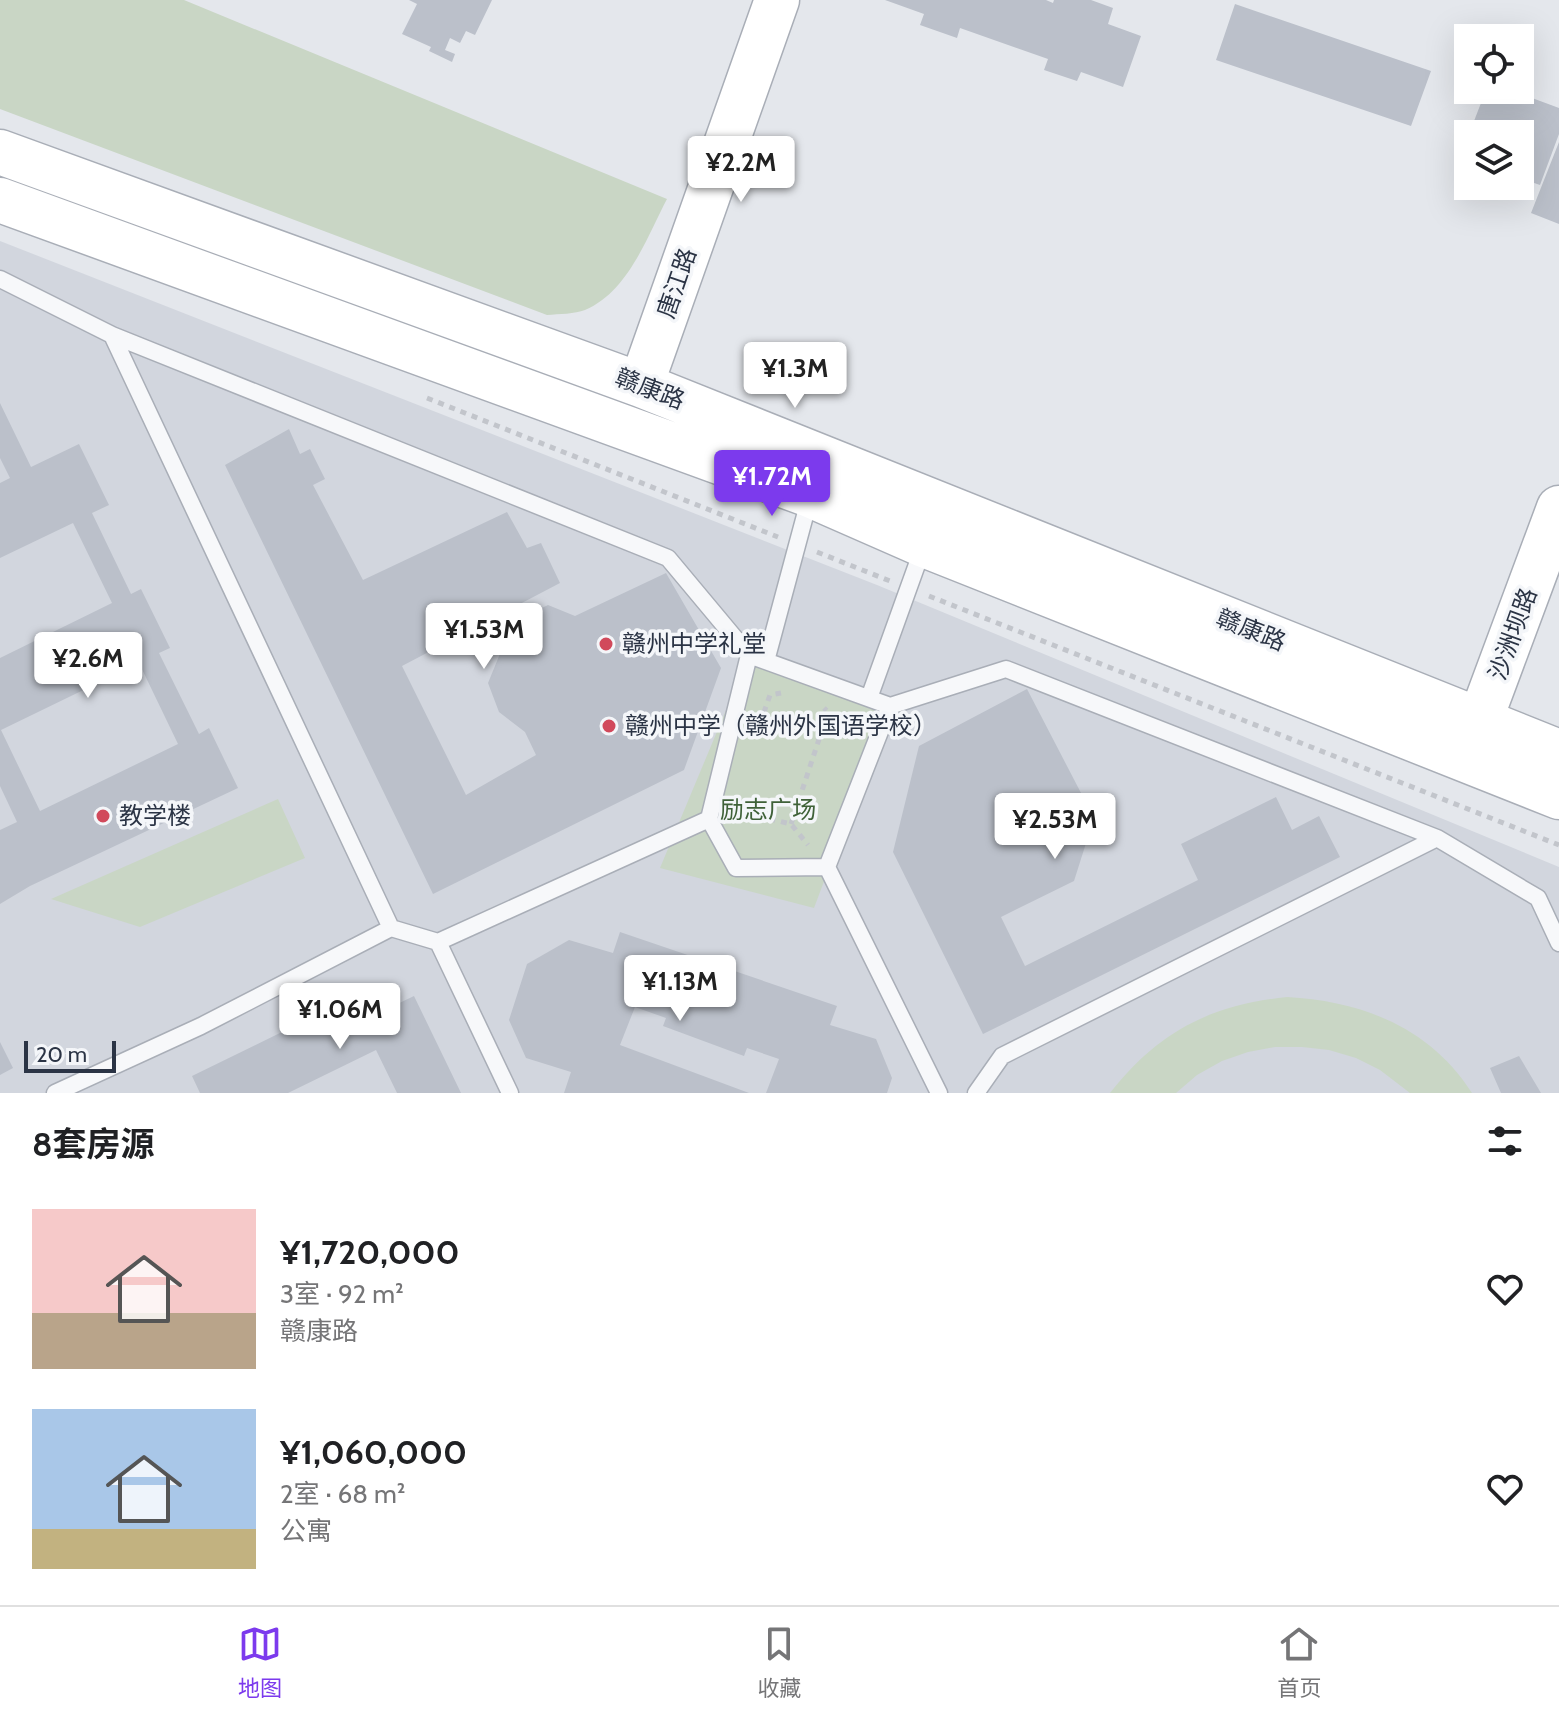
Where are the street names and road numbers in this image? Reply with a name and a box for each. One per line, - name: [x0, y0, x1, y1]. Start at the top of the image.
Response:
- street label: 唐江路: [651, 244, 702, 322]
- street label: 赣康路: [611, 362, 689, 415]
- street label: 沙洲坝路: [1482, 584, 1543, 684]
- street label: 赣康路: [1212, 603, 1290, 656]

